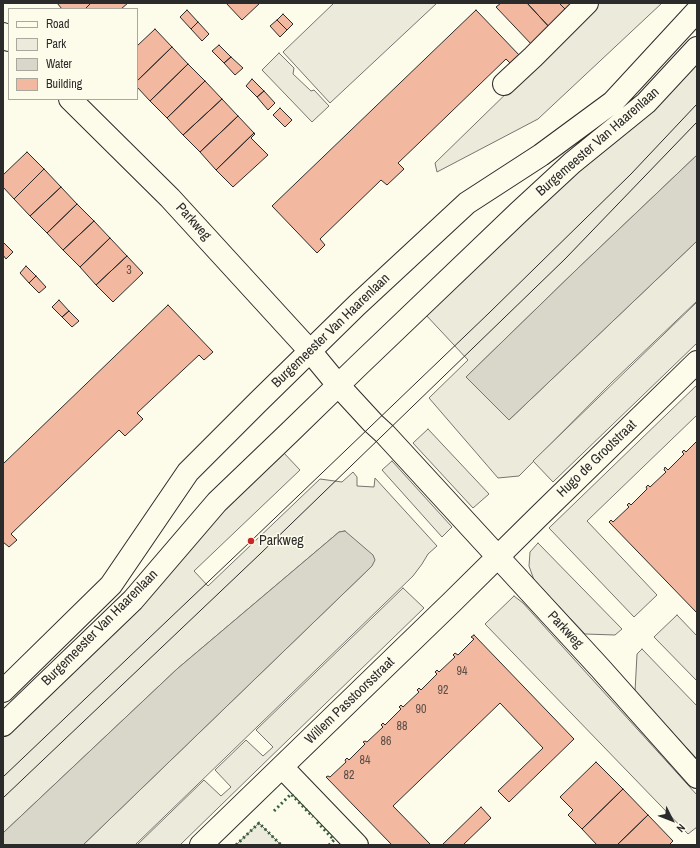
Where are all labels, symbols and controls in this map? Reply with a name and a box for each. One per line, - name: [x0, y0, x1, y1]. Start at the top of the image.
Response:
- legend: [8, 8, 138, 100]
- text: Road: [46, 16, 70, 32]
- text: Park: [46, 36, 66, 52]
- text: Water: [46, 56, 72, 72]
- text: Building: [46, 76, 82, 92]
- street label: Burgemeester Van Haarenlaan: [533, 84, 663, 200]
- street label: Parkweg: [172, 200, 214, 244]
- house number: 3: [126, 264, 132, 278]
- street label: Burgemeester Van Haarenlaan: [269, 270, 393, 392]
- street label: Hugo de Grootstraat: [554, 417, 640, 501]
- place label: Parkweg: [259, 533, 304, 549]
- marker: Parkweg: [246, 536, 256, 546]
- street label: Burgemeester Van Haarenlaan: [38, 566, 162, 690]
- street label: Parkweg: [544, 608, 586, 652]
- street label: Willem Passtoorsstraat: [302, 654, 398, 748]
- house number: 94: [457, 665, 467, 679]
- house number: 92: [438, 684, 448, 698]
- house number: 90: [416, 703, 426, 717]
- house number: 88: [397, 720, 407, 734]
- house number: 86: [381, 735, 391, 749]
- house number: 84: [360, 754, 370, 768]
- house number: 82: [344, 769, 354, 783]
- north arrow: [652, 800, 692, 840]
- text: N: [674, 821, 688, 835]

